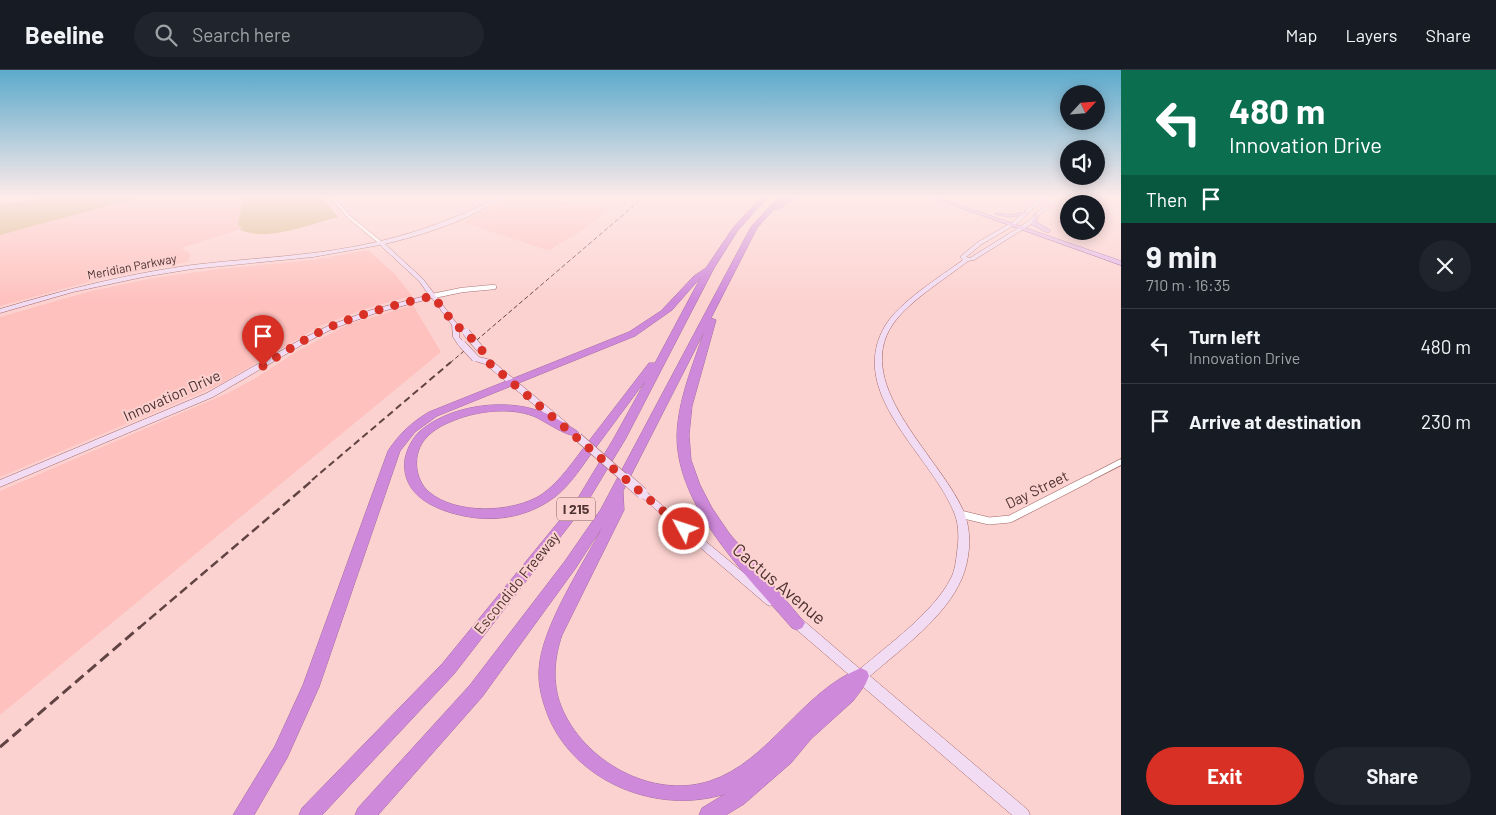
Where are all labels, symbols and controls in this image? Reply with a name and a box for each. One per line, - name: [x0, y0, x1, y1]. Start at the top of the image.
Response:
- search box: [134, 12, 484, 57]
- text: Beeline: [25, 20, 104, 49]
- icon: search: [152, 21, 180, 49]
- text: Search here: [192, 23, 291, 46]
- text: Map: [1285, 24, 1317, 46]
- text: Layers: [1345, 24, 1398, 46]
- text: Share: [1426, 24, 1471, 46]
- north arrow: [1060, 85, 1105, 130]
- map controls: [1060, 85, 1105, 240]
- text: 480 m: [1229, 89, 1325, 131]
- icon: left: [1146, 90, 1211, 155]
- text: Innovation Drive: [1229, 131, 1382, 157]
- button: sound: [1060, 140, 1105, 185]
- icon: arrive: [1197, 185, 1225, 213]
- text: Then: [1146, 188, 1187, 211]
- button: search: [1060, 195, 1105, 240]
- text: 9 min: [1146, 238, 1217, 274]
- button: close: [1419, 240, 1471, 292]
- street label: Meridian Parkway: [86, 250, 178, 282]
- text: 710 m · 16:35: [1146, 275, 1230, 294]
- pin: [242, 315, 284, 366]
- icon: arrive: [249, 322, 277, 350]
- text: Turn left: [1189, 325, 1260, 348]
- icon: left: [1146, 332, 1174, 360]
- text: 480 m: [1420, 335, 1471, 358]
- text: Innovation Drive: [1189, 348, 1300, 367]
- street label: Innovation Drive: [120, 366, 223, 425]
- icon: arrive: [1146, 407, 1174, 435]
- text: Arrive at destination: [1189, 410, 1361, 433]
- text: 230 m: [1421, 410, 1471, 433]
- street label: Day Street: [1002, 466, 1071, 512]
- road number: I 215: [557, 498, 595, 520]
- position arrow: [657, 502, 709, 554]
- street label: Escondido Freeway: [470, 528, 563, 637]
- street label: Cactus Avenue: [729, 538, 831, 629]
- button: Exit: [1146, 747, 1304, 805]
- button: Share: [1314, 747, 1471, 805]

